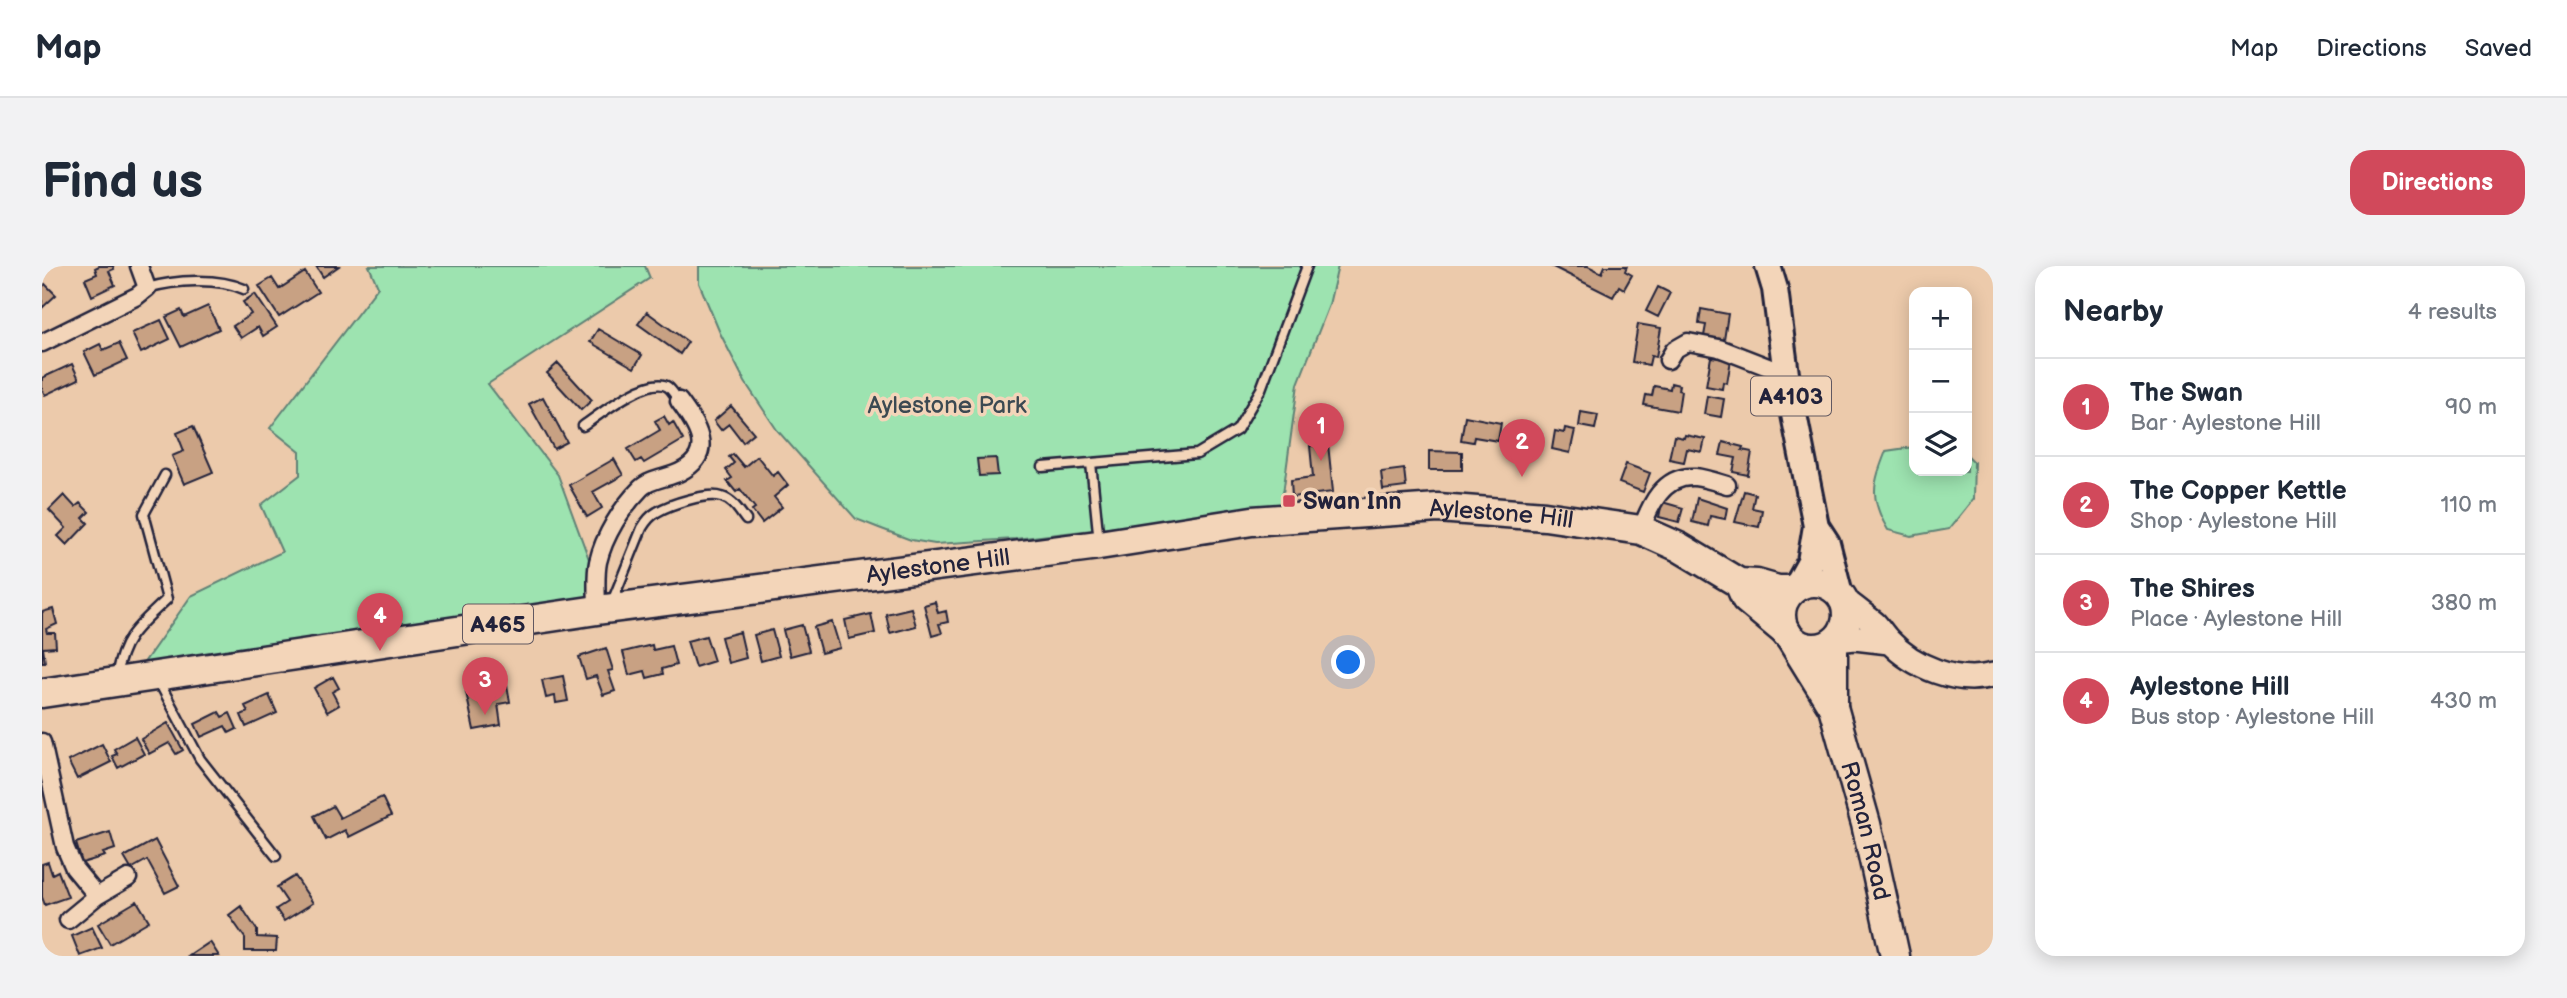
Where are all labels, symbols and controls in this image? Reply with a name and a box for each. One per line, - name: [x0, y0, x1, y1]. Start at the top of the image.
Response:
- text: Map: [35, 28, 101, 68]
- text: Map: [2230, 34, 2278, 63]
- text: Directions: [2316, 34, 2427, 63]
- text: Saved: [2465, 34, 2532, 63]
- button: Directions: [2350, 150, 2525, 215]
- text: Find us: [42, 153, 203, 212]
- map controls: [1909, 287, 1972, 476]
- button: +: [1909, 287, 1972, 350]
- text: Nearby: [2063, 294, 2163, 330]
- text: 4 results: [2408, 298, 2497, 326]
- button: −: [1909, 350, 1972, 413]
- road number: A4103: [1751, 377, 1831, 416]
- text: The Swan: [2130, 378, 2243, 409]
- park label: Aylestone Park: [867, 391, 1027, 420]
- text: 1: [2081, 393, 2091, 421]
- text: 90 m: [2445, 393, 2497, 421]
- pin: 1: [1298, 403, 1344, 461]
- text: Bar · Aylestone Hill: [2130, 409, 2321, 437]
- button: layers: [1909, 413, 1972, 476]
- pin: 2: [1499, 419, 1545, 477]
- text: The Copper Kettle: [2130, 476, 2347, 507]
- place label: Swan Inn: [1303, 487, 1402, 516]
- text: 2: [2079, 491, 2093, 519]
- text: 110 m: [2440, 491, 2497, 519]
- marker: Swan Inn: [1281, 493, 1297, 509]
- street label: Aylestone Hill: [1428, 494, 1575, 535]
- text: Shop · Aylestone Hill: [2130, 507, 2337, 535]
- street label: Aylestone Hill: [864, 543, 1012, 590]
- text: The Shires: [2130, 574, 2255, 605]
- text: 3: [2079, 589, 2093, 617]
- text: 380 m: [2431, 589, 2497, 617]
- pin: 4: [357, 593, 403, 651]
- road number: A465: [463, 604, 533, 644]
- text: Place · Aylestone Hill: [2130, 605, 2342, 633]
- your location: [1331, 645, 1365, 679]
- pin: 3: [462, 657, 508, 715]
- text: Aylestone Hill: [2130, 672, 2289, 703]
- text: 4: [2079, 687, 2093, 715]
- text: 430 m: [2430, 687, 2497, 715]
- text: Bus stop · Aylestone Hill: [2130, 703, 2374, 731]
- street label: Roman Road: [1834, 758, 1896, 903]

